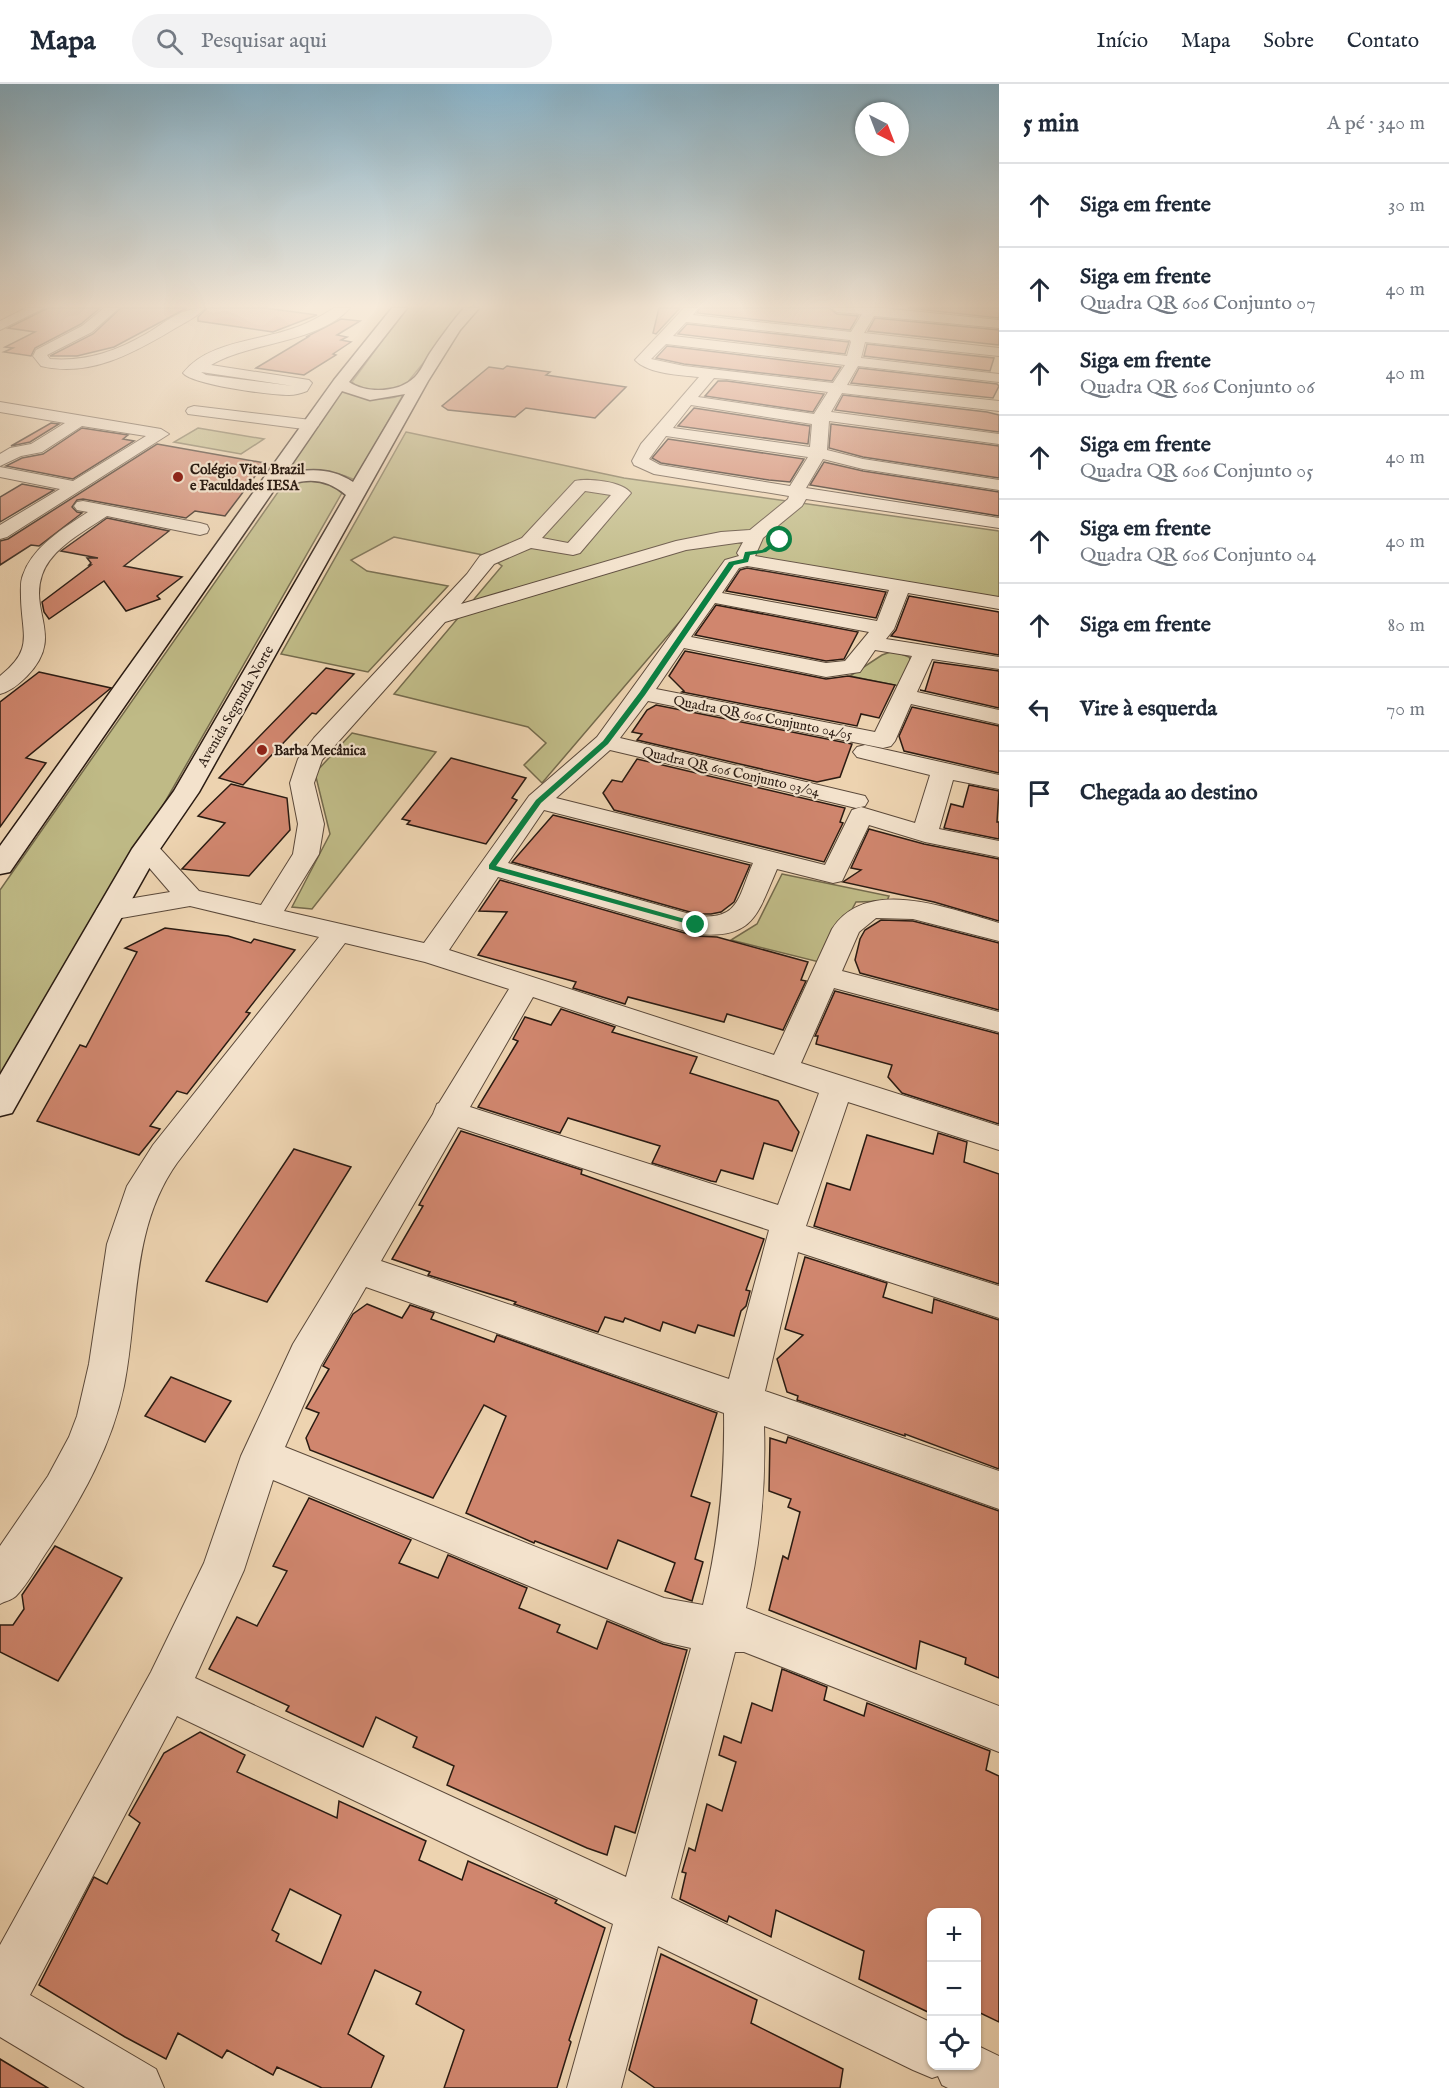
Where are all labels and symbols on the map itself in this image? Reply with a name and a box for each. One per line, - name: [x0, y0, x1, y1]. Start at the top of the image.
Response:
- north arrow: [855, 102, 909, 156]
- place label: Colégio Vital Brazil e Faculdades IESA: [190, 461, 306, 495]
- marker: Colégio Vital Brazil e Faculdades IESA: [171, 470, 185, 484]
- route start: [766, 526, 792, 552]
- street label: Avenida Segunda Norte: [193, 642, 278, 771]
- street label: Quadra QR 606 Conjunto 04/05: [672, 692, 854, 744]
- place label: Barba Mecânica: [274, 742, 367, 760]
- marker: Barba Mecânica: [255, 743, 269, 757]
- street label: Quadra QR 606 Conjunto 03/04: [640, 743, 822, 801]
- route end: [682, 911, 708, 937]

